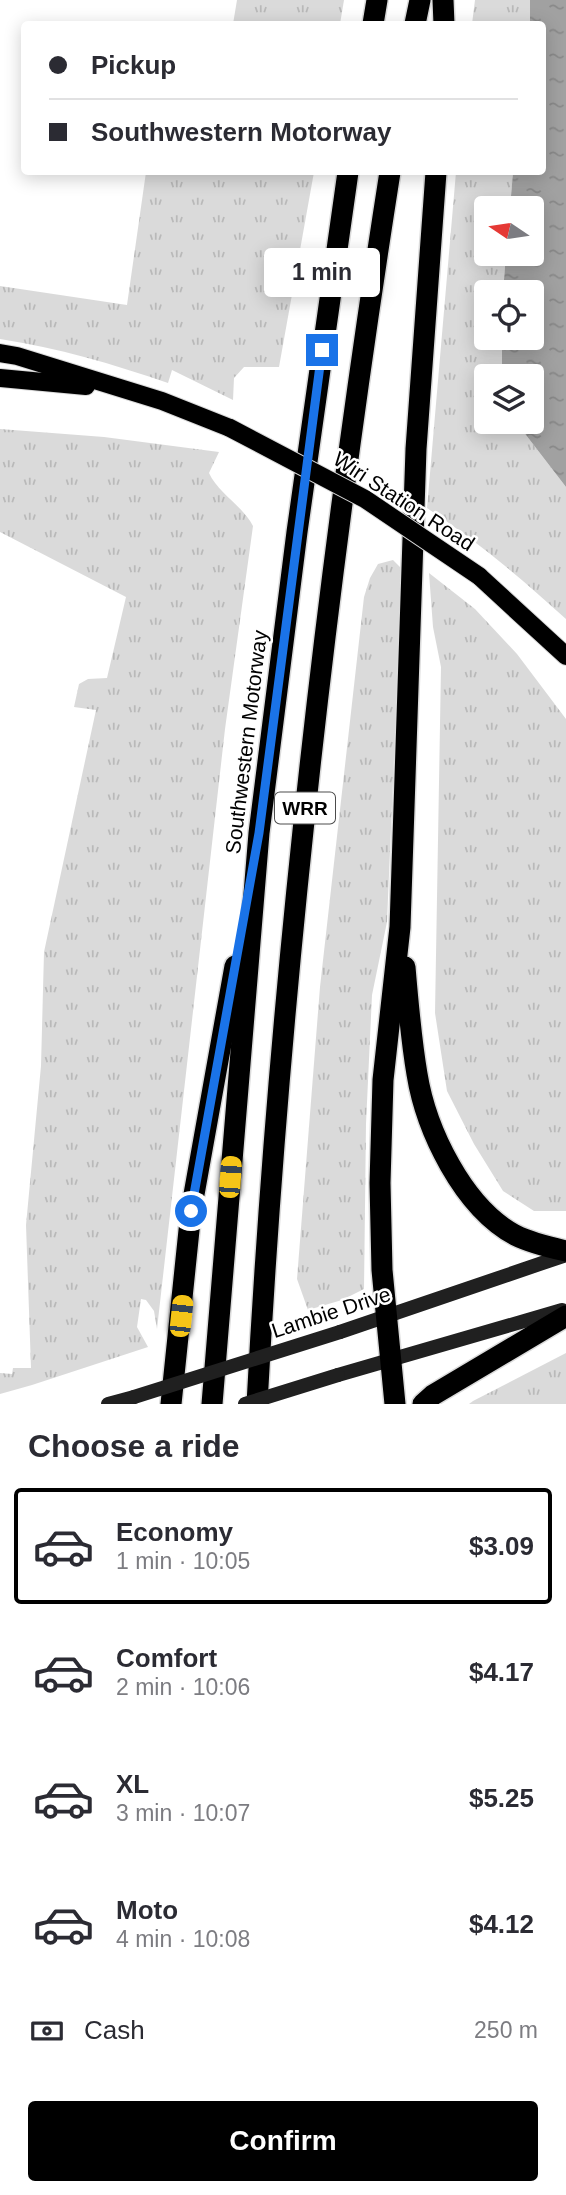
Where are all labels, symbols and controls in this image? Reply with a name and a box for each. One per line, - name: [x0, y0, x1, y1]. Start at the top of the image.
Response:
- text: Pickup: [91, 50, 176, 80]
- text: Southwestern Motorway: [91, 117, 391, 147]
- north arrow: [474, 196, 544, 266]
- map controls: [474, 196, 544, 434]
- callout: 1 min: [264, 248, 380, 298]
- text: 1 min: [292, 259, 352, 285]
- button: locate: [474, 280, 544, 350]
- route end: [306, 334, 338, 366]
- button: layers: [474, 364, 544, 434]
- street label: Wiri Station Road: [329, 447, 479, 555]
- street label: Southwestern Motorway: [221, 628, 271, 855]
- road number: WRR: [275, 792, 335, 824]
- car: [219, 1155, 242, 1199]
- route start: [175, 1195, 207, 1227]
- street label: Lambie Drive: [269, 1282, 393, 1342]
- car: [169, 1294, 194, 1338]
- text: Choose a ride: [28, 1428, 240, 1464]
- icon: car: [32, 1515, 95, 1578]
- text: Economy: [116, 1517, 233, 1547]
- text: $3.09: [469, 1531, 534, 1561]
- text: 1 min · 10:05: [116, 1548, 250, 1574]
- icon: car: [32, 1641, 95, 1704]
- text: Comfort: [116, 1643, 217, 1673]
- text: $4.17: [469, 1657, 534, 1687]
- text: 2 min · 10:06: [116, 1674, 250, 1700]
- icon: car: [32, 1767, 95, 1830]
- text: XL: [116, 1769, 149, 1799]
- text: $5.25: [469, 1783, 534, 1813]
- text: 3 min · 10:07: [116, 1800, 250, 1826]
- icon: car: [32, 1893, 95, 1956]
- text: Moto: [116, 1895, 178, 1925]
- text: $4.12: [469, 1909, 534, 1939]
- text: 4 min · 10:08: [116, 1926, 250, 1952]
- icon: cash: [28, 2012, 66, 2050]
- text: Cash: [84, 2015, 145, 2045]
- text: 250 m: [474, 2017, 538, 2043]
- button: Confirm: [28, 2101, 538, 2181]

